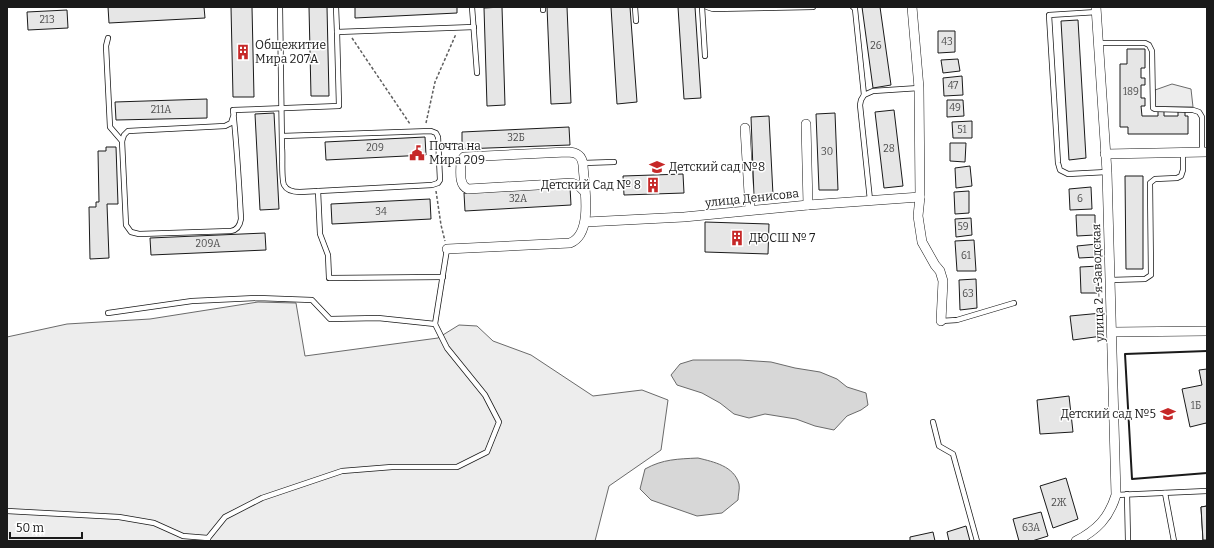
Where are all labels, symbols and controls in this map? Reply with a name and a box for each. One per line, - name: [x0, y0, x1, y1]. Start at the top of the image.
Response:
- house number: 213: [39, 14, 55, 26]
- house number: 43: [941, 36, 953, 48]
- place label: Общежитие Мира 207А: [255, 38, 326, 66]
- house number: 26: [870, 40, 882, 52]
- building icon: Общежитие Мира 207А: [234, 43, 252, 61]
- house number: 47: [948, 80, 958, 92]
- house number: 189: [1123, 86, 1139, 98]
- house number: 49: [949, 102, 961, 114]
- house number: 211А: [151, 104, 172, 116]
- house number: 51: [957, 124, 967, 136]
- house number: 32Б: [507, 132, 525, 144]
- place label: Почта на Мира 209: [429, 139, 485, 167]
- house number: 209: [366, 142, 384, 154]
- house number: 28: [883, 143, 895, 155]
- public building icon: Почта на Мира 209: [408, 144, 426, 162]
- house number: 30: [821, 146, 833, 158]
- school or university icon: Детский сад №8: [648, 158, 666, 176]
- place label: Детский сад №8: [669, 160, 765, 174]
- building icon: Детский Сад № 8: [644, 176, 662, 194]
- place label: Детский Сад № 8: [541, 178, 641, 192]
- street label: улица Денисова: [703, 186, 800, 210]
- house number: 32А: [509, 193, 528, 205]
- house number: 6: [1077, 193, 1083, 205]
- house number: 34: [375, 206, 387, 218]
- house number: 59: [957, 221, 969, 233]
- street label: улица 2-я Заводская: [1089, 223, 1107, 343]
- building icon: ДЮСШ № 7: [728, 229, 746, 247]
- place label: ДЮСШ № 7: [749, 231, 815, 245]
- house number: 209А: [196, 238, 221, 250]
- house number: 61: [961, 250, 971, 262]
- house number: 63: [962, 288, 974, 300]
- house number: 1Б: [1191, 400, 1201, 412]
- school or university icon: Детский сад №5: [1159, 405, 1177, 423]
- place label: Детский сад №5: [1061, 407, 1156, 421]
- house number: 2Ж: [1051, 497, 1067, 509]
- scale bar: [10, 514, 82, 540]
- text: 50 m: [16, 521, 45, 535]
- house number: 63А: [1022, 522, 1041, 534]

